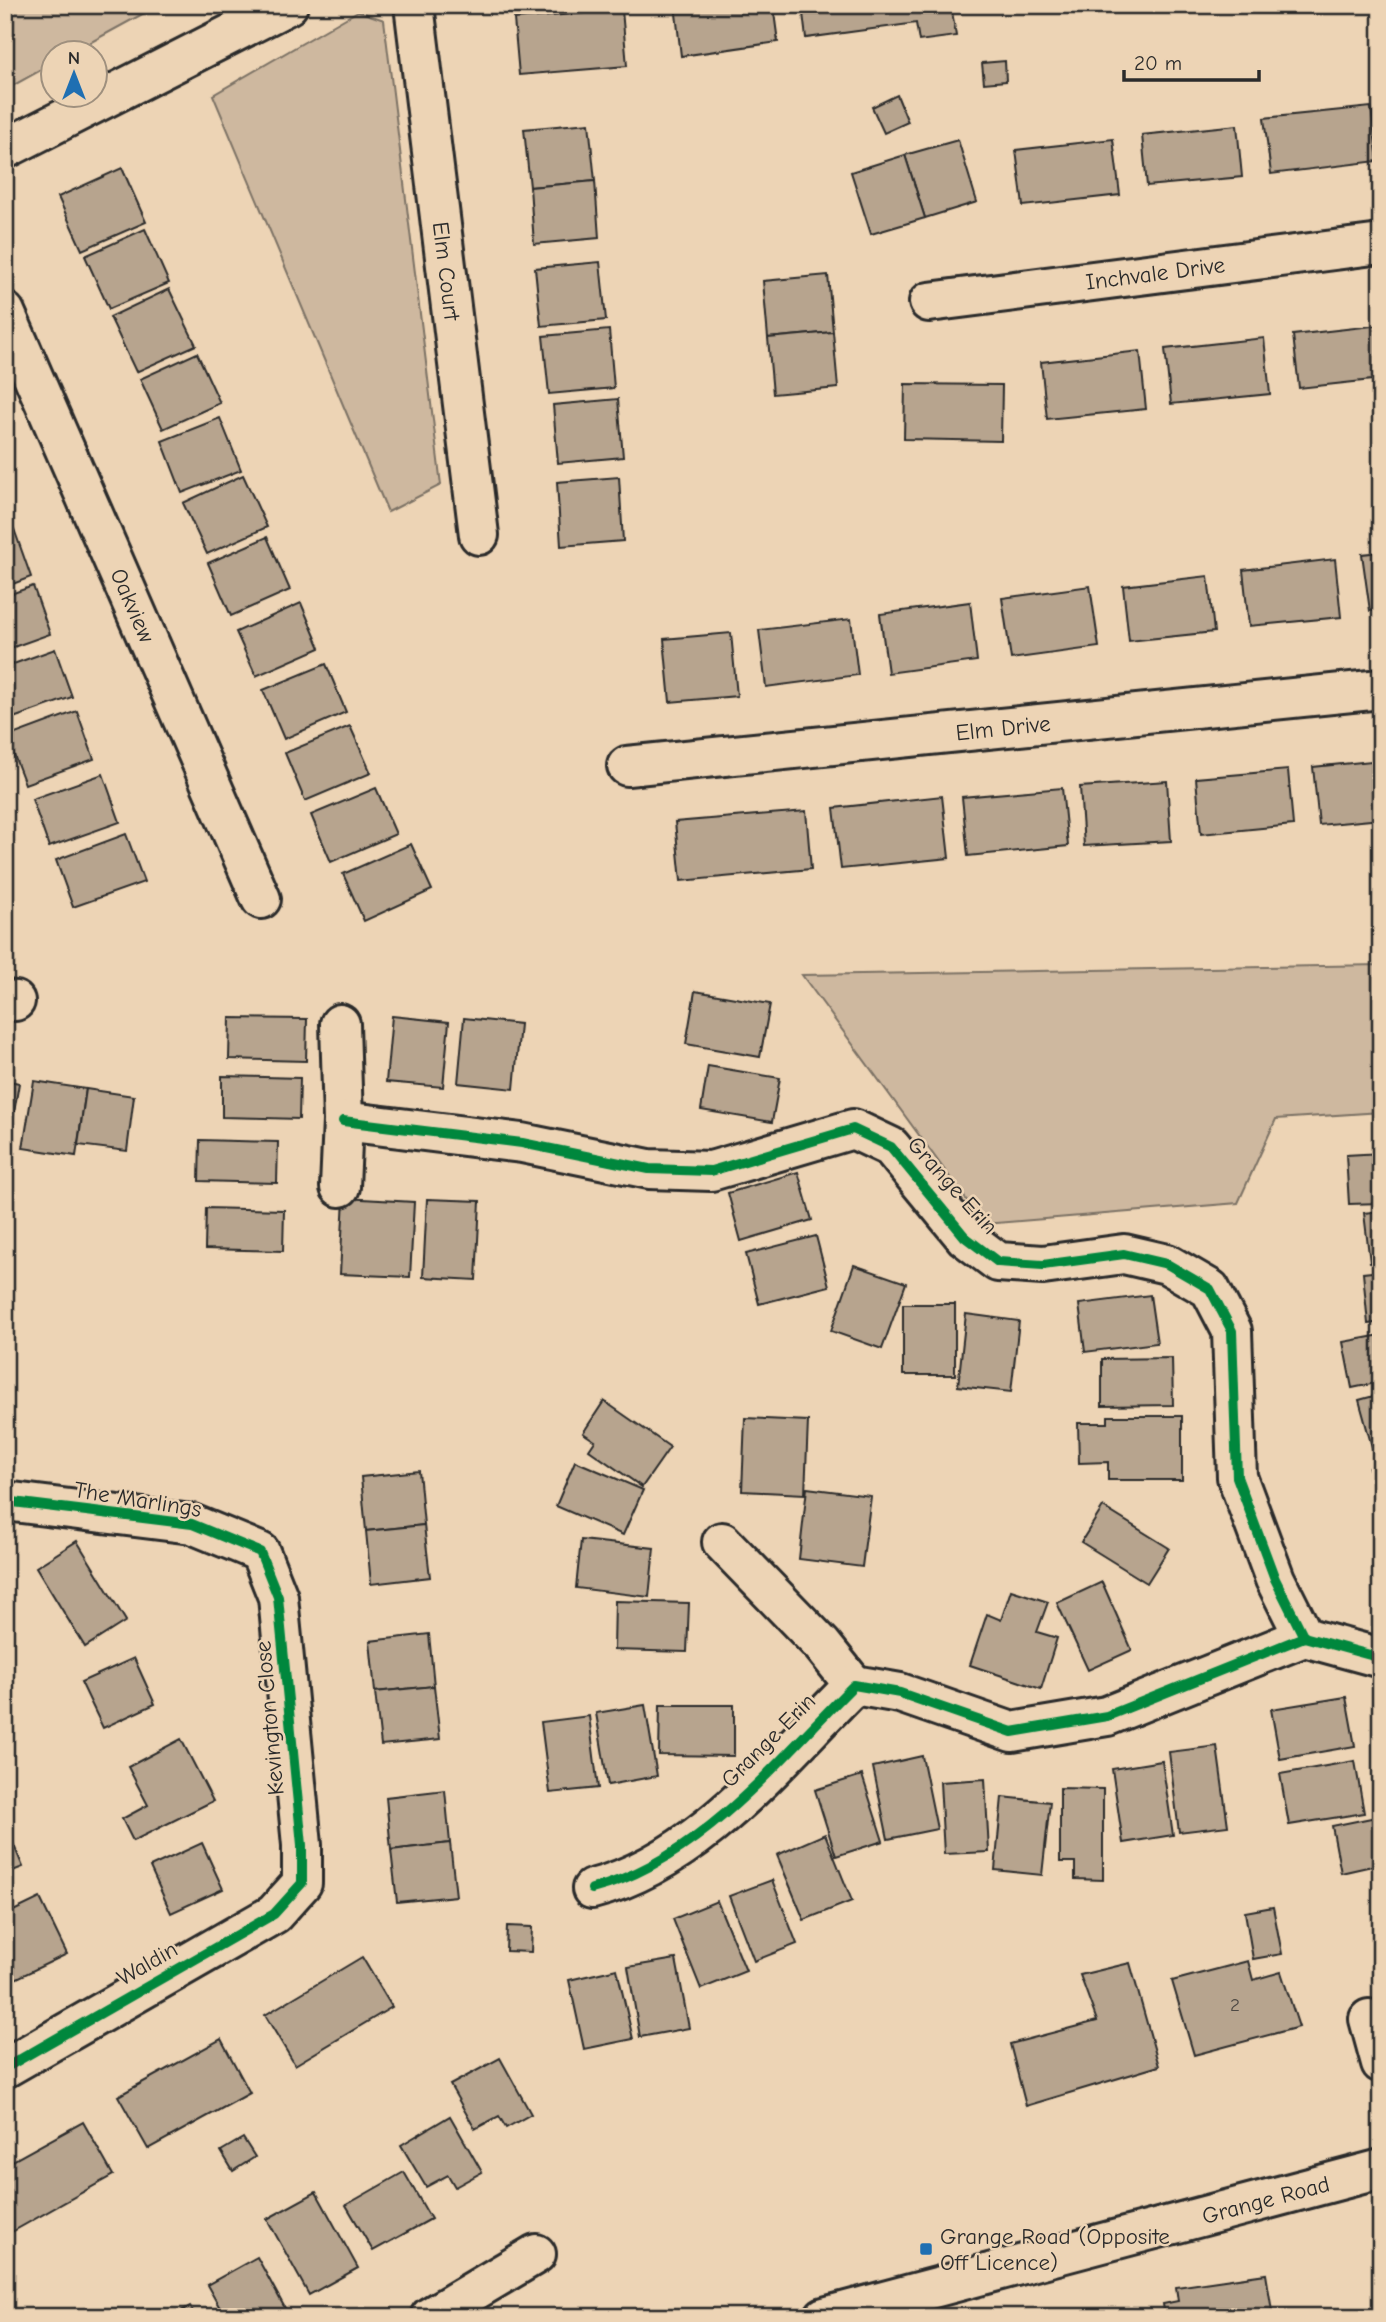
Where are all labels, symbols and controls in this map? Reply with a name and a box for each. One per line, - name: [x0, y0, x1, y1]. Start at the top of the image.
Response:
- north arrow: [38, 38, 108, 108]
- scale bar: [1124, 38, 1258, 82]
- text: N: [68, 47, 80, 69]
- text: 20 m: [1134, 51, 1182, 75]
- street label: Elm Court: [427, 220, 466, 323]
- street label: Inchvale Drive: [1084, 251, 1226, 296]
- street label: Oakview: [105, 564, 161, 647]
- street label: Elm Drive: [954, 710, 1052, 746]
- street label: Grange Erin: [902, 1131, 1004, 1240]
- street label: The Marlings: [72, 1476, 204, 1523]
- street label: Kevington Close: [249, 1640, 290, 1796]
- street label: Grange Erin: [716, 1688, 821, 1793]
- street label: Waldin: [112, 1935, 182, 1991]
- house number: 2: [1230, 1994, 1240, 2016]
- street label: Grange Road: [1199, 2170, 1333, 2230]
- place label: Grange Road (Opposite Off Licence): [940, 2223, 1170, 2276]
- marker: Grange Road (Opposite Off Licence): [918, 2241, 934, 2257]

